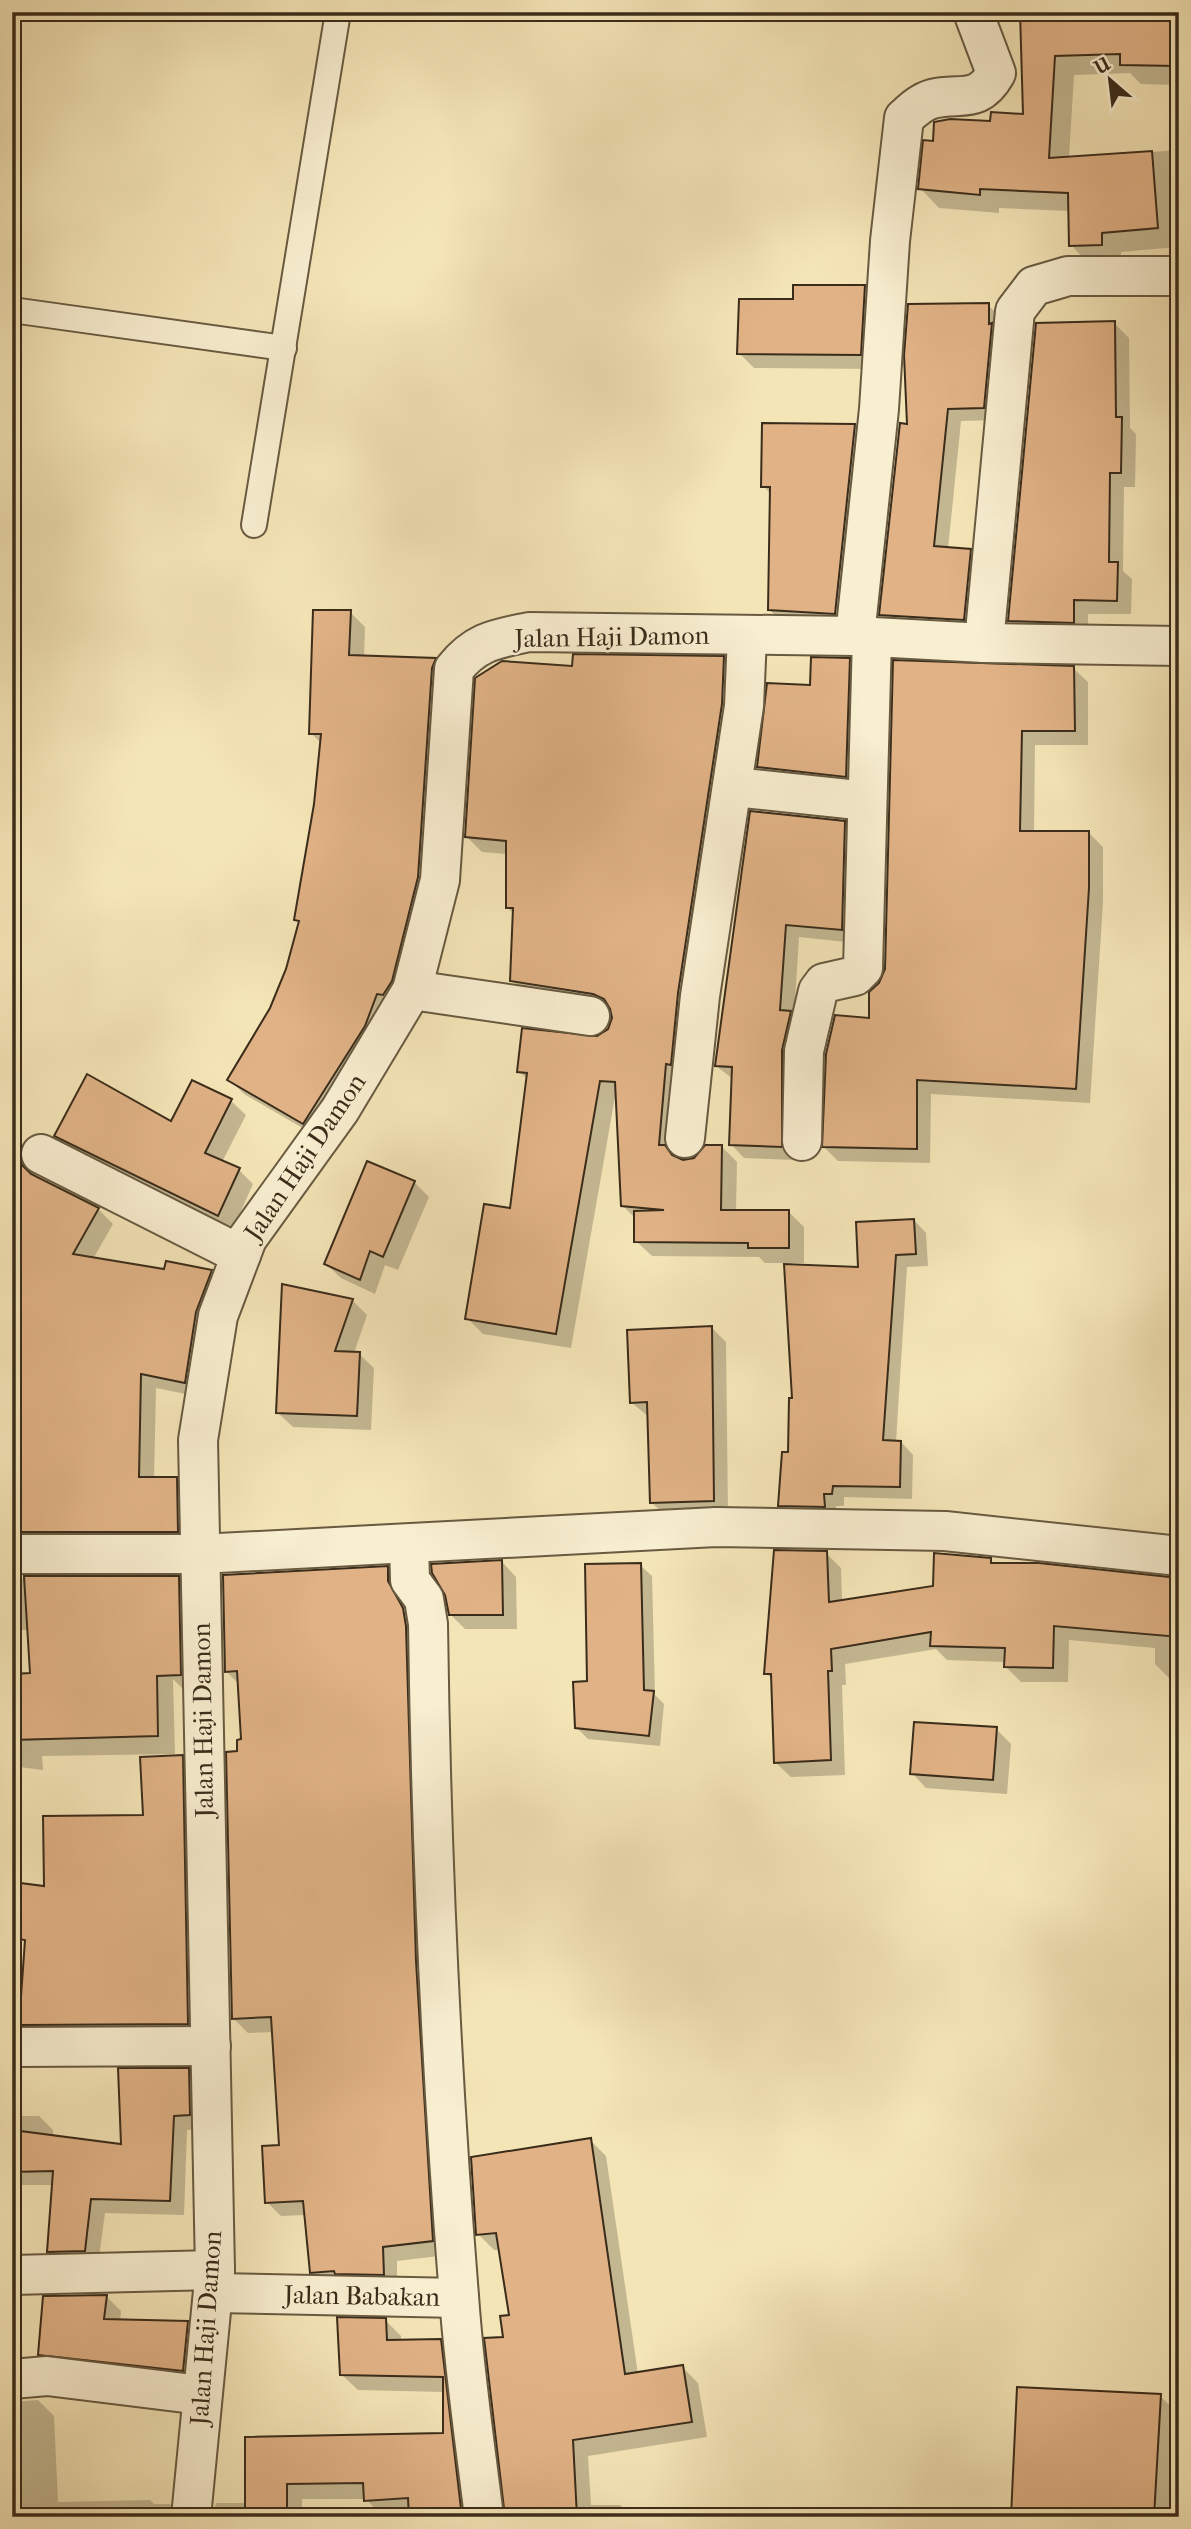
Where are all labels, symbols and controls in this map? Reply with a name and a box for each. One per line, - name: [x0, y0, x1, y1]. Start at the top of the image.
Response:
- north arrow: [1076, 46, 1146, 116]
- text: U: [1090, 53, 1114, 80]
- street label: Jalan Haji Damon: [512, 620, 710, 654]
- street label: Jalan Haji Damon: [236, 1067, 372, 1248]
- street label: Jalan Haji Damon: [186, 1622, 220, 1820]
- street label: Jalan Haji Damon: [184, 2230, 228, 2428]
- street label: Jalan Babakan: [282, 2279, 440, 2313]

